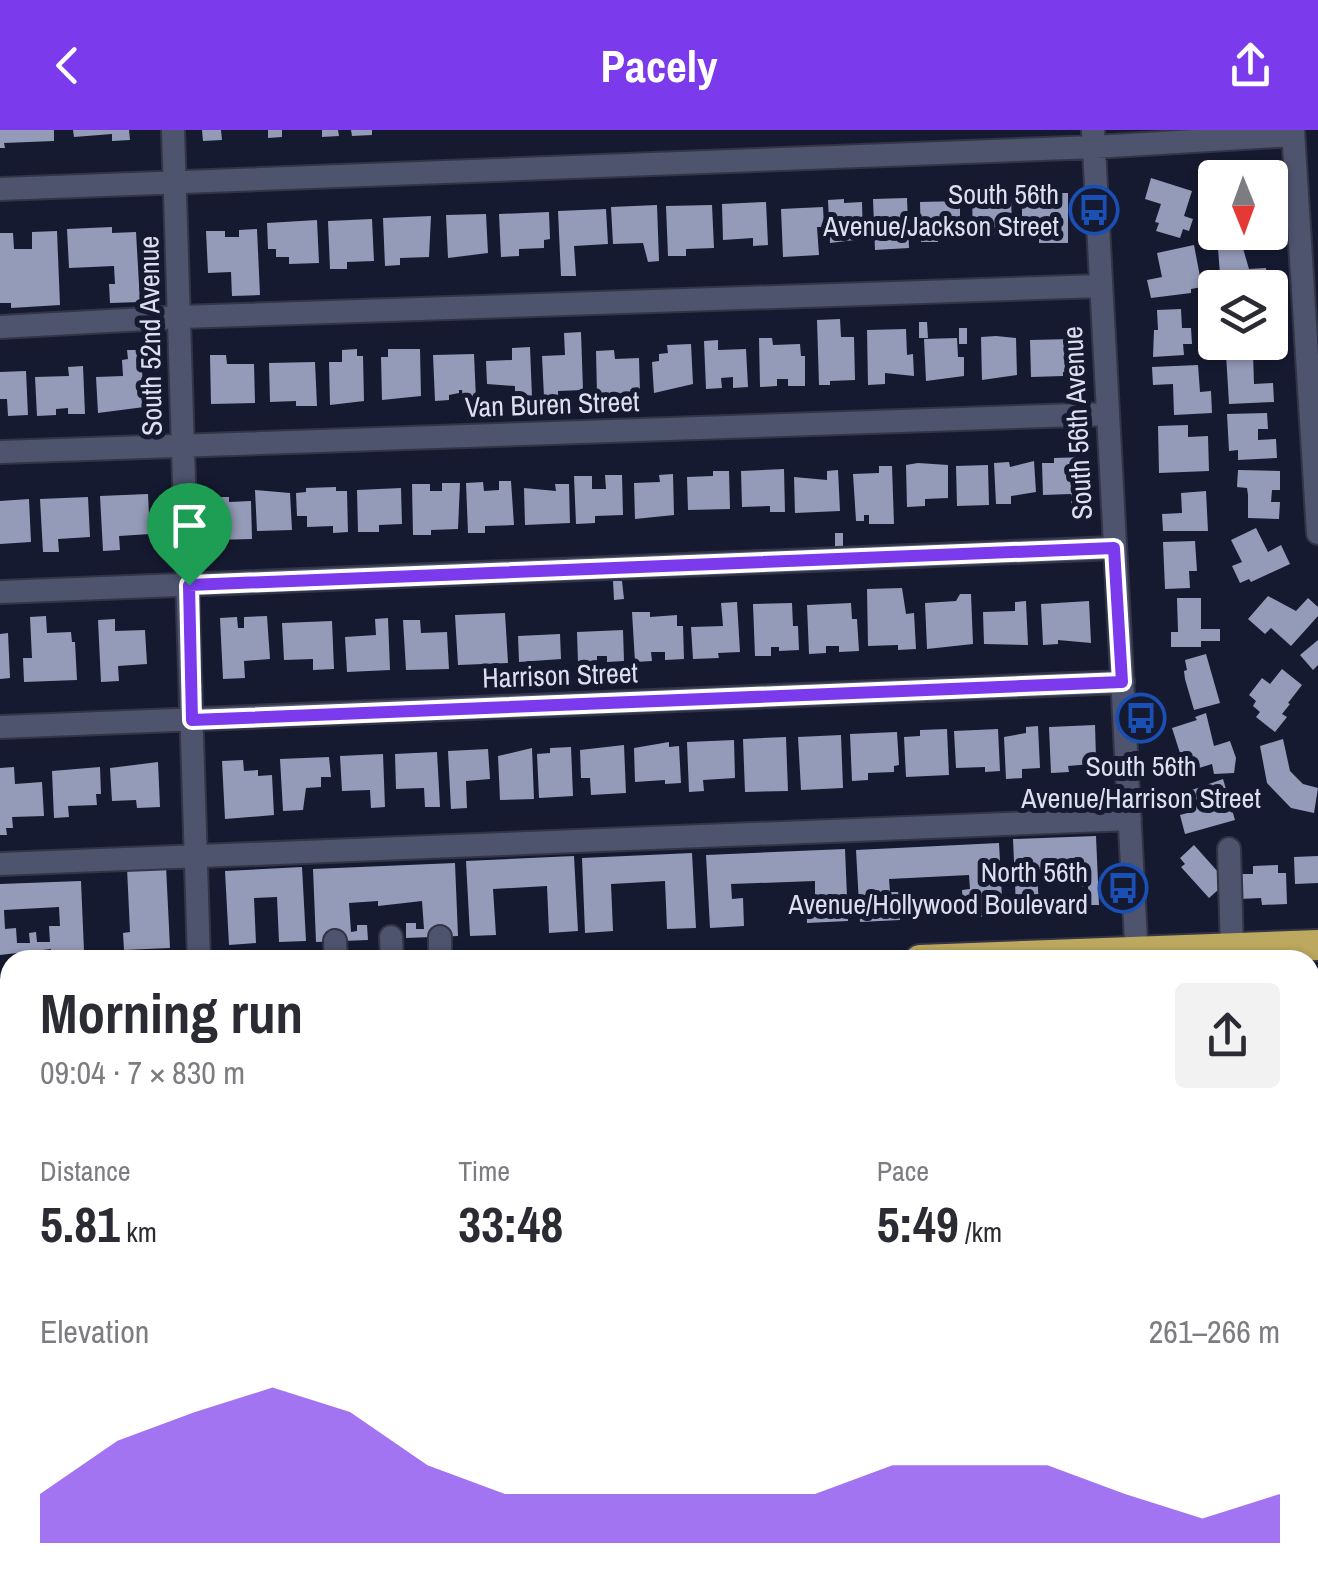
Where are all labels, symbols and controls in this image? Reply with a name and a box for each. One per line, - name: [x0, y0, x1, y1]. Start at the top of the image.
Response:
- text: Pacely: [601, 35, 717, 96]
- icon: back: [40, 38, 95, 93]
- icon: share: [1223, 38, 1278, 93]
- north arrow: [1198, 160, 1288, 250]
- map controls: [1198, 160, 1288, 360]
- place label: South 56th Avenue/Jackson Street: [822, 175, 1059, 245]
- bus stop icon: South 56th Avenue/Jackson Street: [1068, 184, 1120, 236]
- street label: South 52nd Avenue: [129, 236, 171, 436]
- button: layers: [1198, 270, 1288, 360]
- street label: South 56th Avenue: [1053, 325, 1101, 521]
- street label: Van Buren Street: [464, 382, 640, 426]
- pin: [147, 483, 232, 586]
- icon: arrive: [162, 498, 217, 553]
- street label: Harrison Street: [482, 653, 638, 697]
- bus stop icon: South 56th Avenue/Harrison Street: [1115, 692, 1167, 744]
- place label: South 56th Avenue/Harrison Street: [1020, 747, 1261, 817]
- place label: North 56th Avenue/Hollywood Boulevard: [787, 853, 1088, 923]
- bus stop icon: North 56th Avenue/Hollywood Boulevard: [1097, 862, 1149, 914]
- text: Morning run: [40, 976, 303, 1050]
- button: share: [1175, 983, 1280, 1088]
- text: 09:04 · 7 × 830 m: [40, 1051, 245, 1094]
- text: Distance: [40, 1152, 131, 1190]
- text: Time: [458, 1152, 510, 1190]
- text: Pace: [877, 1152, 929, 1190]
- text: 5.81: [40, 1190, 120, 1258]
- text: 33:48: [458, 1190, 563, 1258]
- text: 5:49: [877, 1190, 959, 1258]
- text: km: [120, 1213, 157, 1251]
- text: /km: [959, 1213, 1002, 1251]
- text: Elevation: [40, 1310, 149, 1353]
- text: 261–266 m: [1149, 1310, 1280, 1353]

